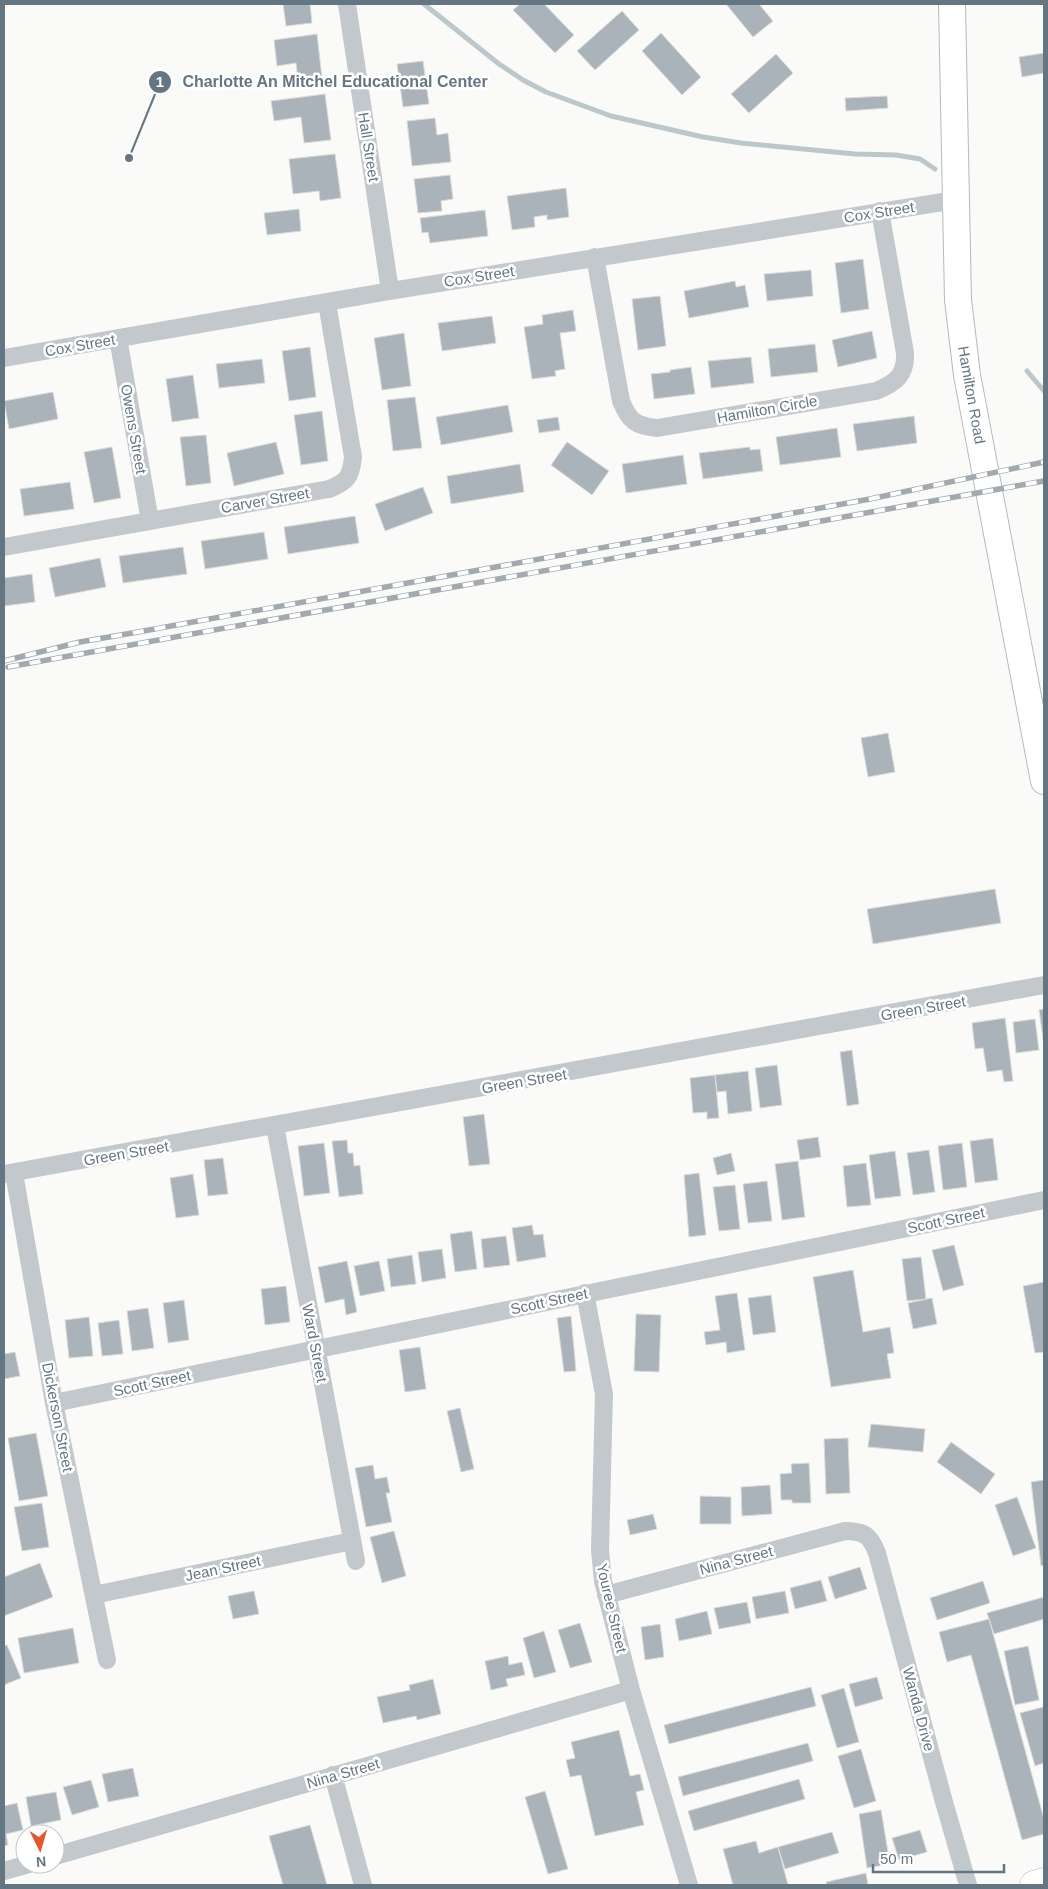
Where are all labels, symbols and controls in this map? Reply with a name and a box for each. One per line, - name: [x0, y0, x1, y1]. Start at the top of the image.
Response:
- callout: Charlotte An Mitchel Educational Center: [147, 66, 498, 97]
- text: 1: [156, 73, 164, 90]
- text: Charlotte An Mitchel Educational Center: [182, 73, 488, 90]
- street label: Hall Street: [355, 111, 383, 184]
- street label: Cox Street: [843, 198, 916, 226]
- street label: Cox Street: [443, 262, 516, 290]
- street label: Cox Street: [44, 330, 117, 360]
- street label: Hamilton Road: [955, 345, 989, 445]
- street label: Owens Street: [118, 383, 150, 476]
- street label: Hamilton Circle: [715, 392, 819, 426]
- street label: Carver Street: [220, 484, 311, 516]
- street label: Green Street: [879, 992, 968, 1024]
- street label: Green Street: [480, 1065, 569, 1097]
- street label: Green Street: [82, 1137, 171, 1169]
- street label: Scott Street: [906, 1203, 987, 1236]
- street label: Scott Street: [509, 1284, 590, 1317]
- street label: Ward Street: [299, 1302, 331, 1384]
- street label: Dickerson Street: [39, 1361, 77, 1474]
- street label: Scott Street: [112, 1366, 193, 1399]
- street label: Nina Street: [698, 1542, 775, 1578]
- street label: Jean Street: [184, 1552, 263, 1584]
- street label: Youree Street: [593, 1562, 631, 1655]
- street label: Wanda Drive: [900, 1665, 938, 1753]
- street label: Nina Street: [305, 1754, 382, 1792]
- north arrow: [15, 1824, 65, 1874]
- scale bar: [873, 1842, 1004, 1874]
- text: 50 m: [880, 1850, 913, 1867]
- text: N: [35, 1854, 47, 1870]

